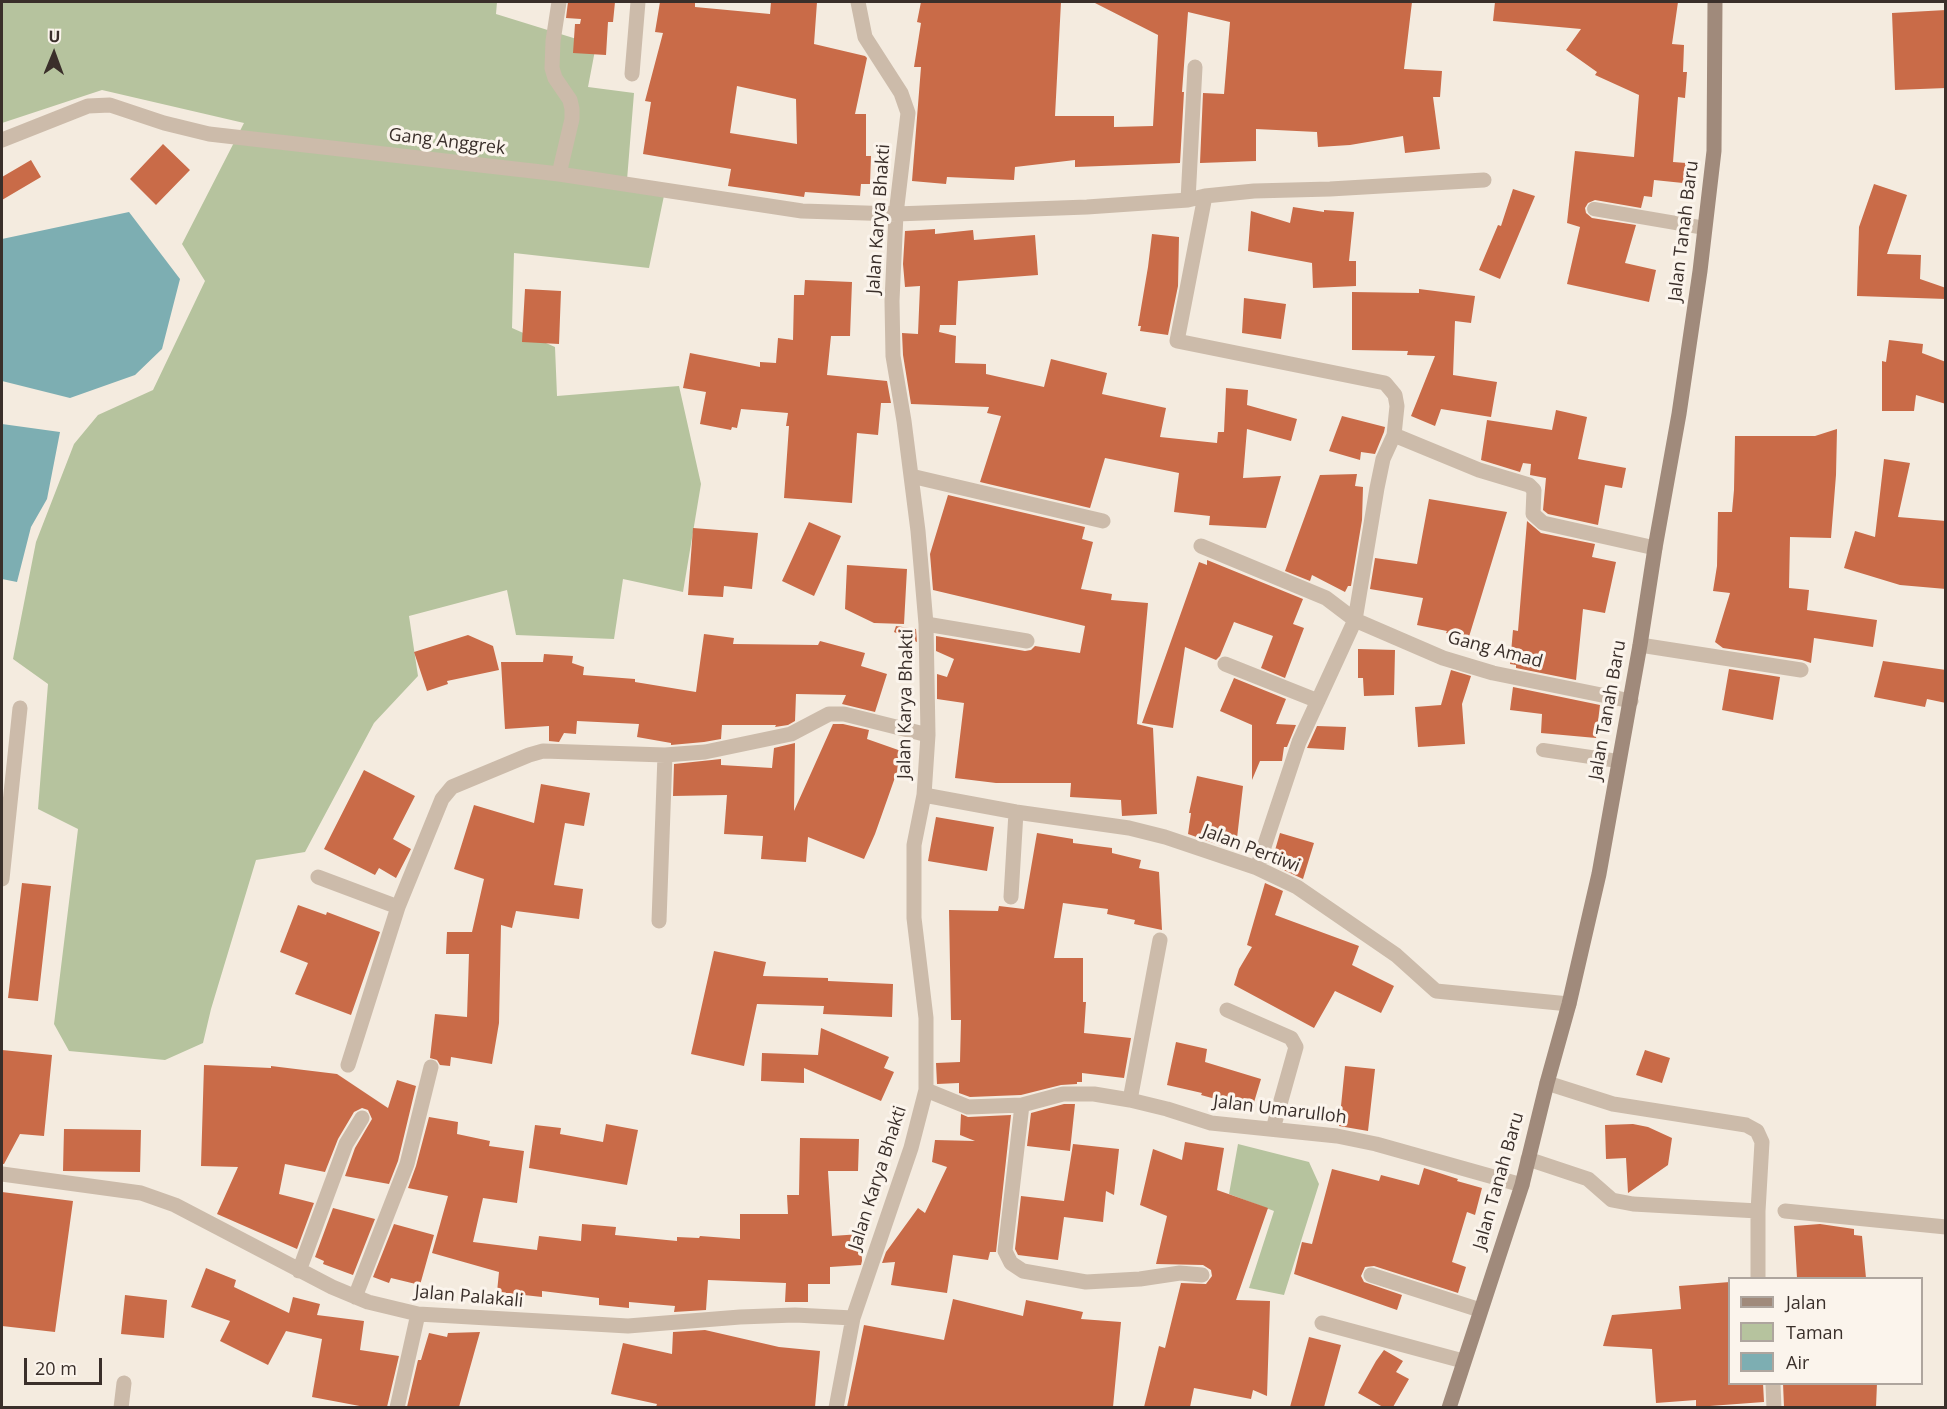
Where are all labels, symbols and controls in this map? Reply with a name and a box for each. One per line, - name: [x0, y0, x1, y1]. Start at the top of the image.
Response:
- north arrow: [24, 24, 84, 84]
- text: U: [48, 25, 61, 47]
- street label: Gang Anggrek: [387, 124, 507, 160]
- street label: Jalan Karya Bhakti: [863, 143, 895, 295]
- street label: Jalan Tanah Baru: [1665, 159, 1703, 303]
- street label: Gang Amad: [1445, 627, 1545, 673]
- street label: Jalan Karya Bhakti: [894, 629, 918, 779]
- street label: Jalan Tanah Baru: [1585, 638, 1631, 782]
- street label: Jalan Pertiwi: [1199, 820, 1303, 878]
- street label: Jalan Umarulloh: [1212, 1091, 1348, 1129]
- street label: Jalan Karya Bhakti: [845, 1103, 911, 1253]
- street label: Jalan Tanah Baru: [1469, 1110, 1529, 1252]
- legend: [1728, 1277, 1923, 1385]
- street label: Jalan Palakali: [414, 1281, 524, 1313]
- text: Jalan: [1786, 1290, 1826, 1314]
- text: Taman: [1786, 1320, 1844, 1344]
- scale bar: [27, 1346, 105, 1384]
- text: Air: [1786, 1350, 1809, 1374]
- text: 20 m: [35, 1356, 77, 1380]

